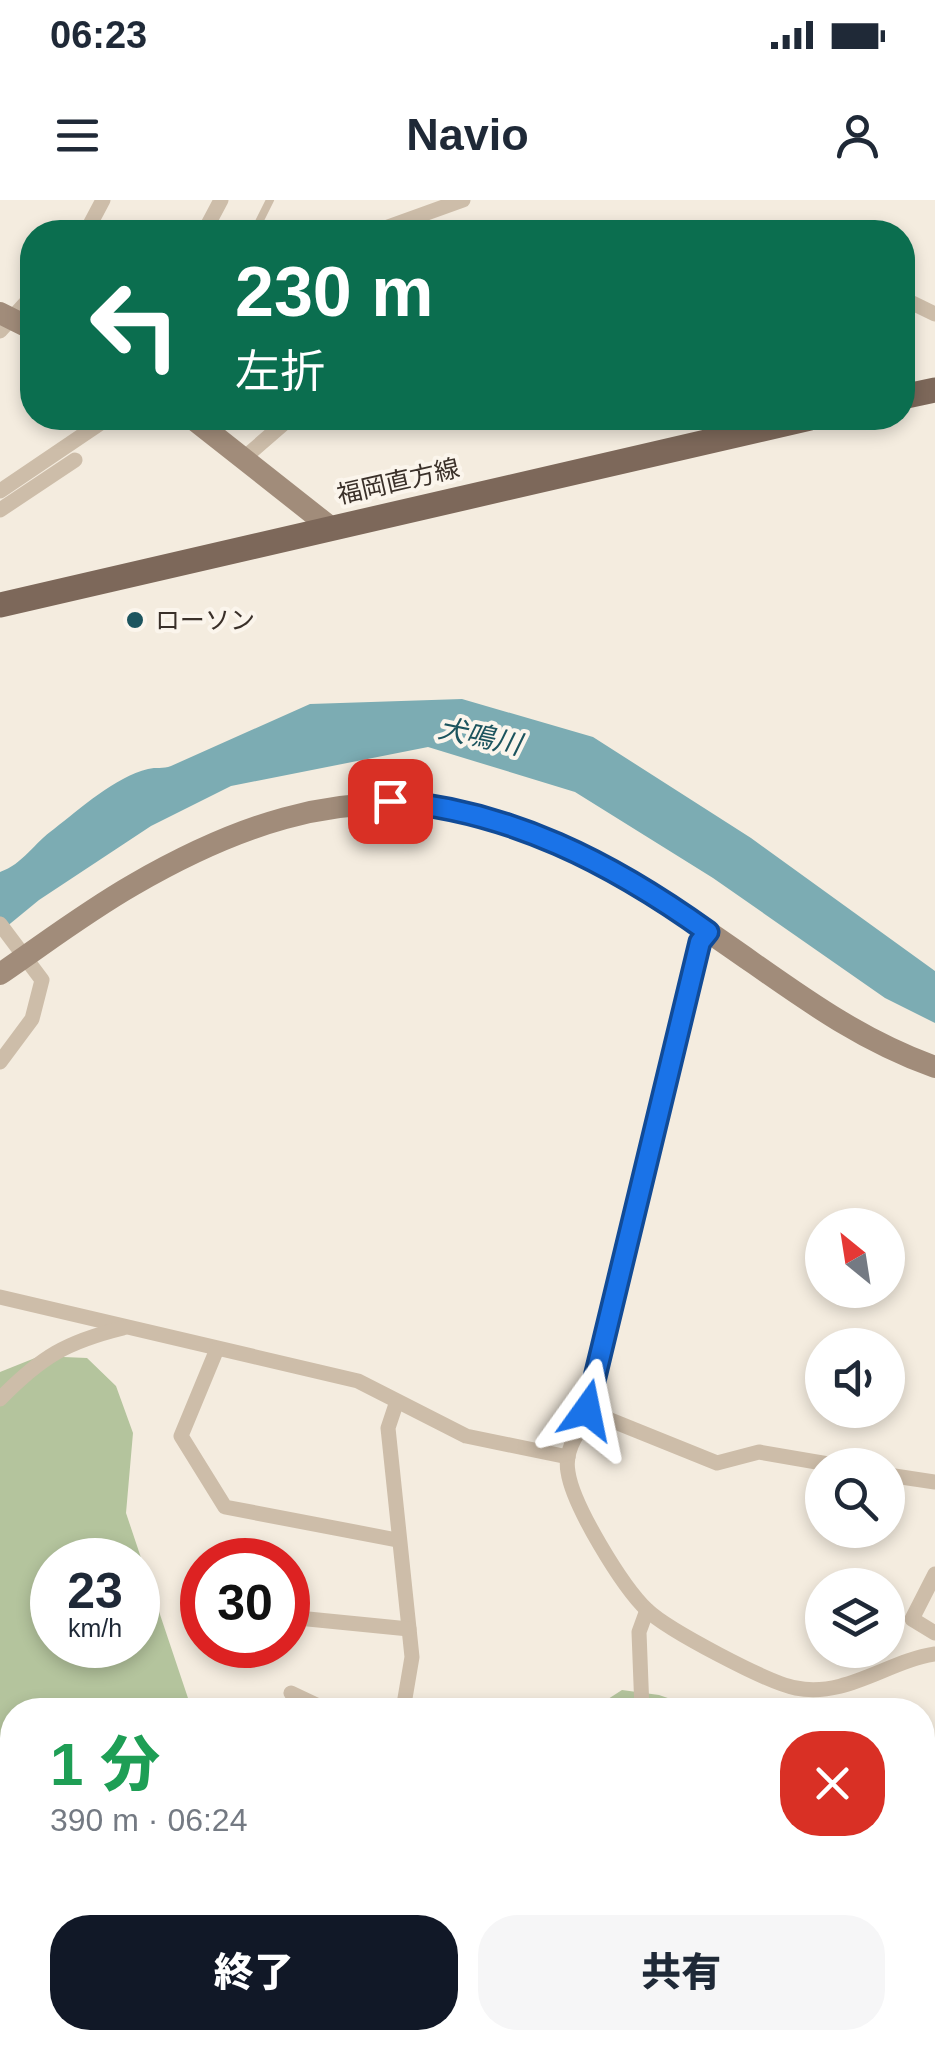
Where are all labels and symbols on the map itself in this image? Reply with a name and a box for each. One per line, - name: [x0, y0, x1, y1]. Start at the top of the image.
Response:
- street label: 福岡直方線: [334, 453, 462, 509]
- place label: ローソン: [155, 606, 255, 634]
- marker: ローソン: [124, 609, 146, 631]
- water label: 犬鳴川: [436, 713, 527, 761]
- pin: [348, 759, 433, 844]
- north arrow: [805, 1208, 905, 1308]
- position arrow: [535, 1358, 639, 1462]
- speed limit sign: 30: [180, 1538, 310, 1668]

